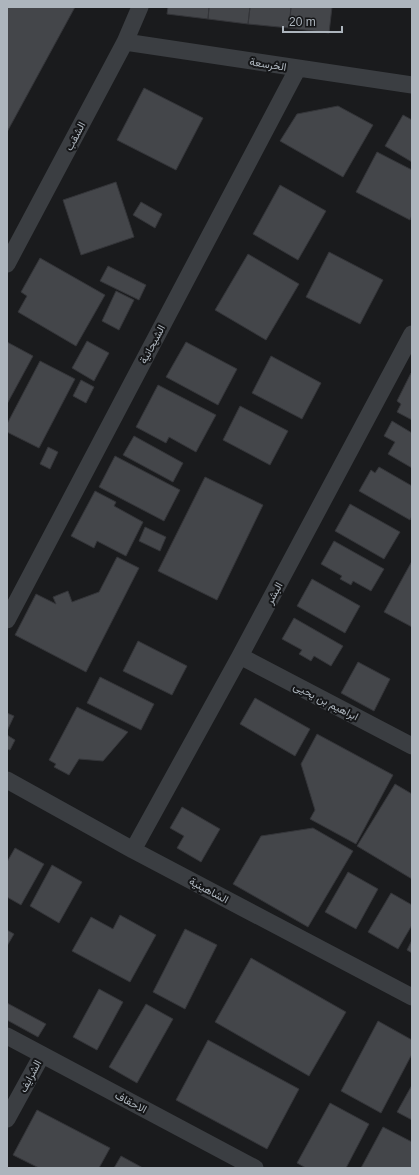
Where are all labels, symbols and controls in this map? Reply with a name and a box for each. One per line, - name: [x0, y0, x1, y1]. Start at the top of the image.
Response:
- scale bar: [283, 8, 342, 34]
- text: 20 m: [289, 15, 316, 29]
- street label: الخرسعة: [248, 55, 287, 74]
- street label: الشقب: [62, 120, 88, 153]
- street label: الشيحانية: [137, 323, 168, 366]
- street label: البشر: [263, 580, 286, 607]
- street label: ابراهيم بن يحيى: [291, 679, 360, 724]
- street label: الشاهينية: [187, 875, 231, 906]
- street label: الشرايف: [17, 1058, 44, 1095]
- street label: الاحقاف: [113, 1089, 149, 1115]

